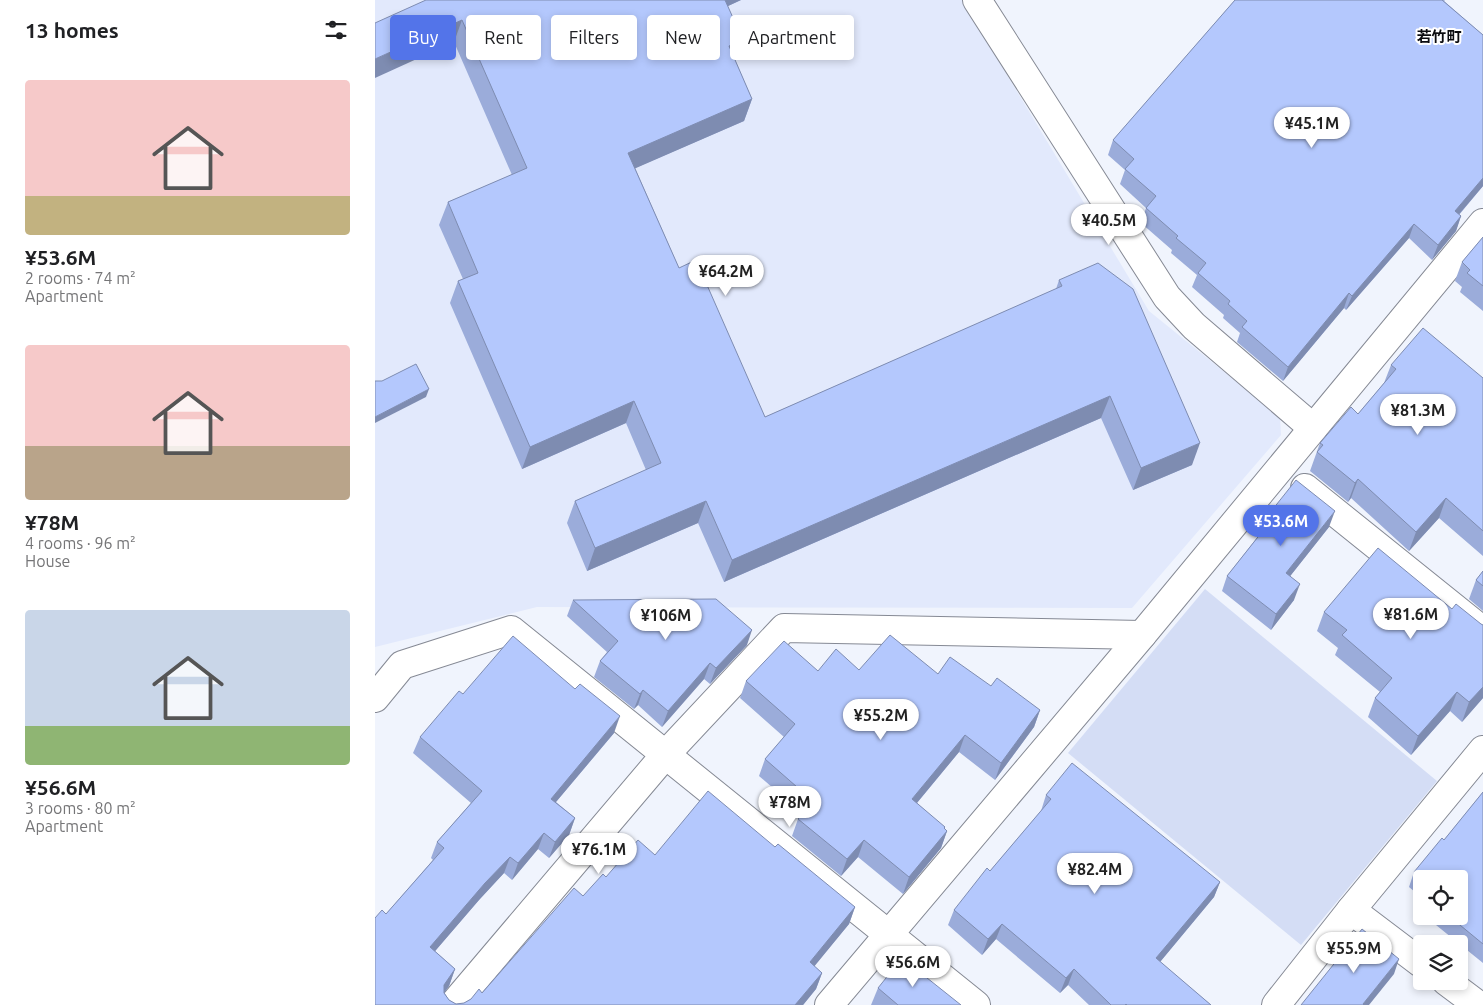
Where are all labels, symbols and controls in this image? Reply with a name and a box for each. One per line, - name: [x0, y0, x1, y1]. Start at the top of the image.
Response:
- chip: Buy: [390, 15, 456, 60]
- chip: Rent: [466, 15, 541, 60]
- chip: Filters: [551, 15, 637, 60]
- chip: New: [647, 15, 720, 60]
- chip: Apartment: [730, 15, 854, 60]
- icon: filters: [322, 16, 350, 44]
- text: 13 homes: [25, 18, 119, 42]
- district label: 若竹町: [1416, 28, 1462, 45]
- pin: ¥45.1M: [1271, 106, 1353, 149]
- icon: home: [143, 113, 233, 203]
- text: ¥45.1M: [1285, 114, 1339, 132]
- pin: ¥40.5M: [1068, 204, 1150, 246]
- text: ¥40.5M: [1082, 211, 1136, 229]
- text: ¥53.6M: [25, 245, 96, 269]
- pin: ¥64.2M: [685, 254, 767, 297]
- text: ¥64.2M: [699, 262, 753, 280]
- text: 2 rooms · 74 m²: [25, 269, 136, 287]
- text: Apartment: [25, 287, 103, 305]
- icon: home: [143, 378, 233, 468]
- pin: ¥81.3M: [1377, 394, 1459, 436]
- text: ¥81.3M: [1391, 401, 1445, 419]
- pin: ¥53.6M: [1240, 504, 1322, 547]
- text: ¥78M: [25, 510, 79, 534]
- text: ¥53.6M: [1254, 512, 1308, 530]
- text: 4 rooms · 96 m²: [25, 534, 136, 552]
- text: House: [25, 552, 70, 570]
- pin: ¥106M: [631, 598, 701, 641]
- pin: ¥81.6M: [1370, 598, 1452, 640]
- text: ¥81.6M: [1384, 605, 1438, 623]
- text: ¥106M: [641, 606, 691, 624]
- icon: home: [143, 643, 233, 733]
- pin: ¥55.2M: [840, 698, 922, 741]
- text: ¥55.2M: [854, 706, 908, 724]
- text: ¥56.6M: [25, 775, 96, 799]
- pin: ¥78M: [760, 786, 820, 828]
- text: ¥78M: [769, 793, 811, 811]
- text: 3 rooms · 80 m²: [25, 799, 136, 817]
- text: Apartment: [25, 817, 103, 835]
- pin: ¥76.1M: [558, 832, 640, 875]
- text: ¥76.1M: [572, 840, 626, 858]
- pin: ¥82.4M: [1054, 852, 1136, 895]
- text: ¥82.4M: [1068, 860, 1122, 878]
- map controls: [1413, 870, 1468, 990]
- button: locate: [1413, 870, 1468, 925]
- pin: ¥55.9M: [1313, 932, 1395, 974]
- button: layers: [1413, 935, 1468, 990]
- text: ¥55.9M: [1327, 939, 1381, 957]
- pin: ¥56.6M: [872, 946, 954, 988]
- text: ¥56.6M: [886, 953, 940, 971]

